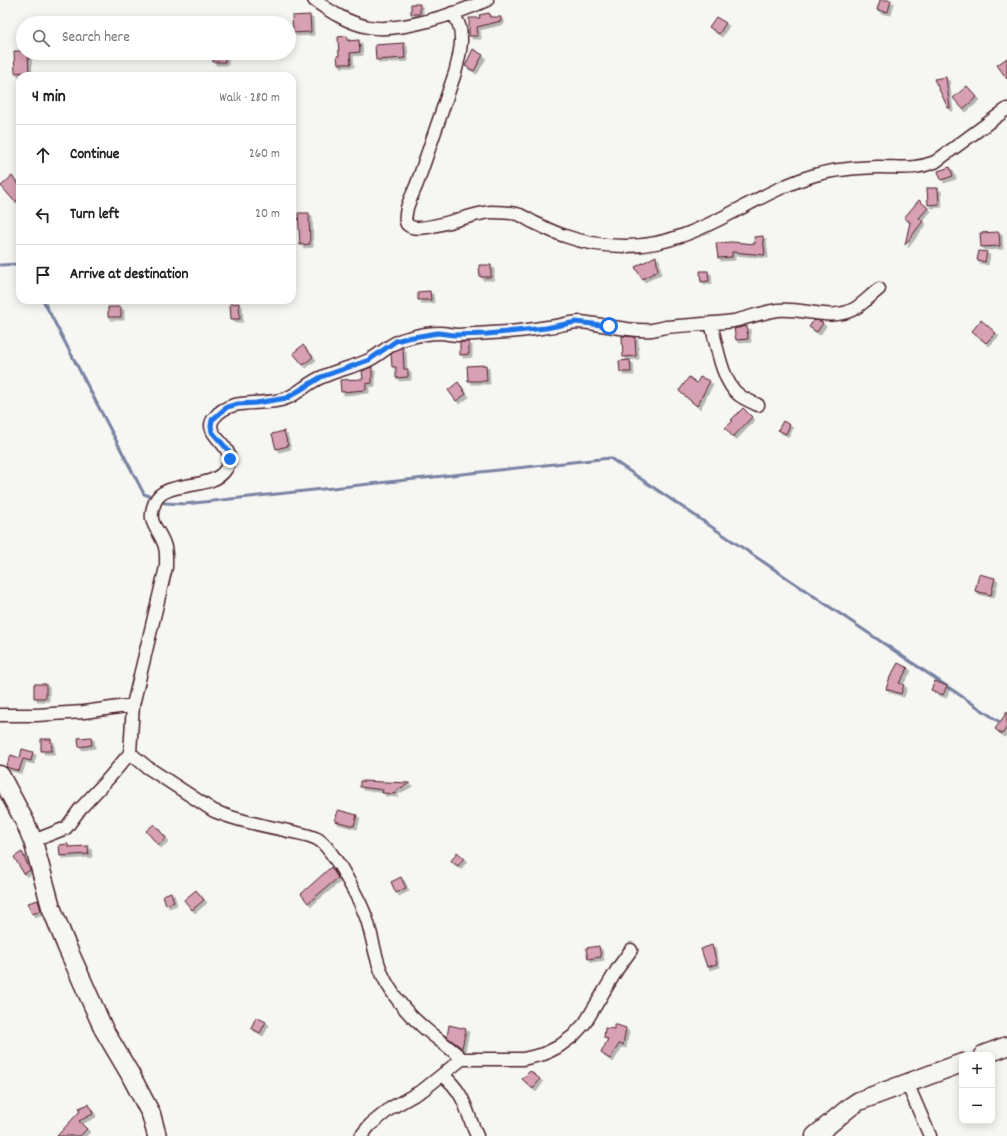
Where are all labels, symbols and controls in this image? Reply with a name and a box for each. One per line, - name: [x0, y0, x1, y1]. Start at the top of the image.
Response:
- search box: [16, 16, 296, 60]
- icon: search: [30, 27, 52, 49]
- text: Search here: [62, 27, 130, 49]
- text: 4 min: [32, 86, 66, 110]
- text: Walk · 280 m: [219, 89, 280, 108]
- icon: ahead: [32, 144, 54, 166]
- text: Continue: [70, 144, 119, 166]
- text: 260 m: [249, 145, 280, 164]
- icon: left: [32, 204, 54, 226]
- text: Turn left: [70, 204, 119, 226]
- text: 20 m: [255, 205, 280, 224]
- icon: arrive: [32, 264, 54, 286]
- text: Arrive at destination: [70, 264, 188, 286]
- route start: [600, 317, 618, 335]
- route end: [221, 450, 239, 468]
- map controls: [959, 1052, 995, 1124]
- button: +: [959, 1052, 995, 1088]
- button: −: [959, 1088, 995, 1124]

